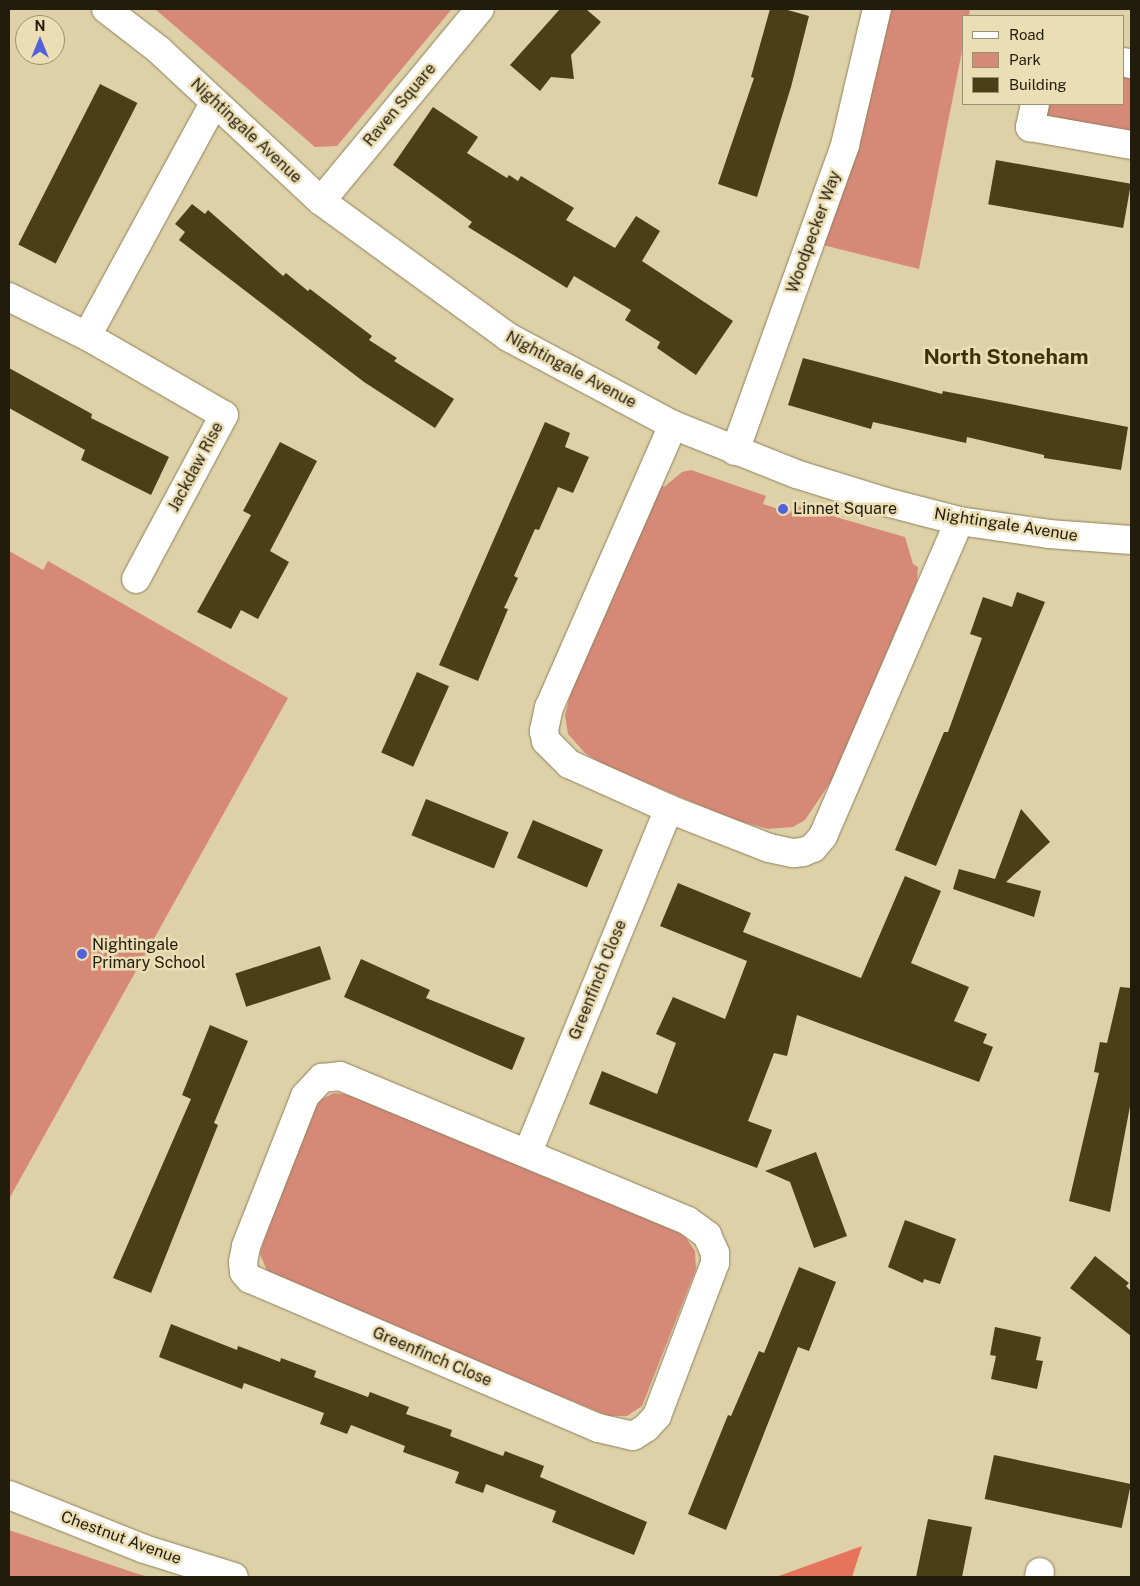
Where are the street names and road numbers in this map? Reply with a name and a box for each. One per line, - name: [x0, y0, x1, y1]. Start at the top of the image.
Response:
- street label: Raven Square: [360, 59, 440, 151]
- street label: Nightingale Avenue: [186, 74, 306, 188]
- street label: Woodpecker Way: [783, 168, 845, 296]
- street label: Nightingale Avenue: [502, 327, 640, 413]
- street label: Jackdaw Rise: [164, 419, 228, 515]
- street label: Nightingale Avenue: [933, 504, 1079, 546]
- street label: Greenfinch Close: [565, 917, 631, 1043]
- street label: Greenfinch Close: [369, 1323, 495, 1391]
- street label: Chestnut Avenue: [58, 1507, 184, 1569]

